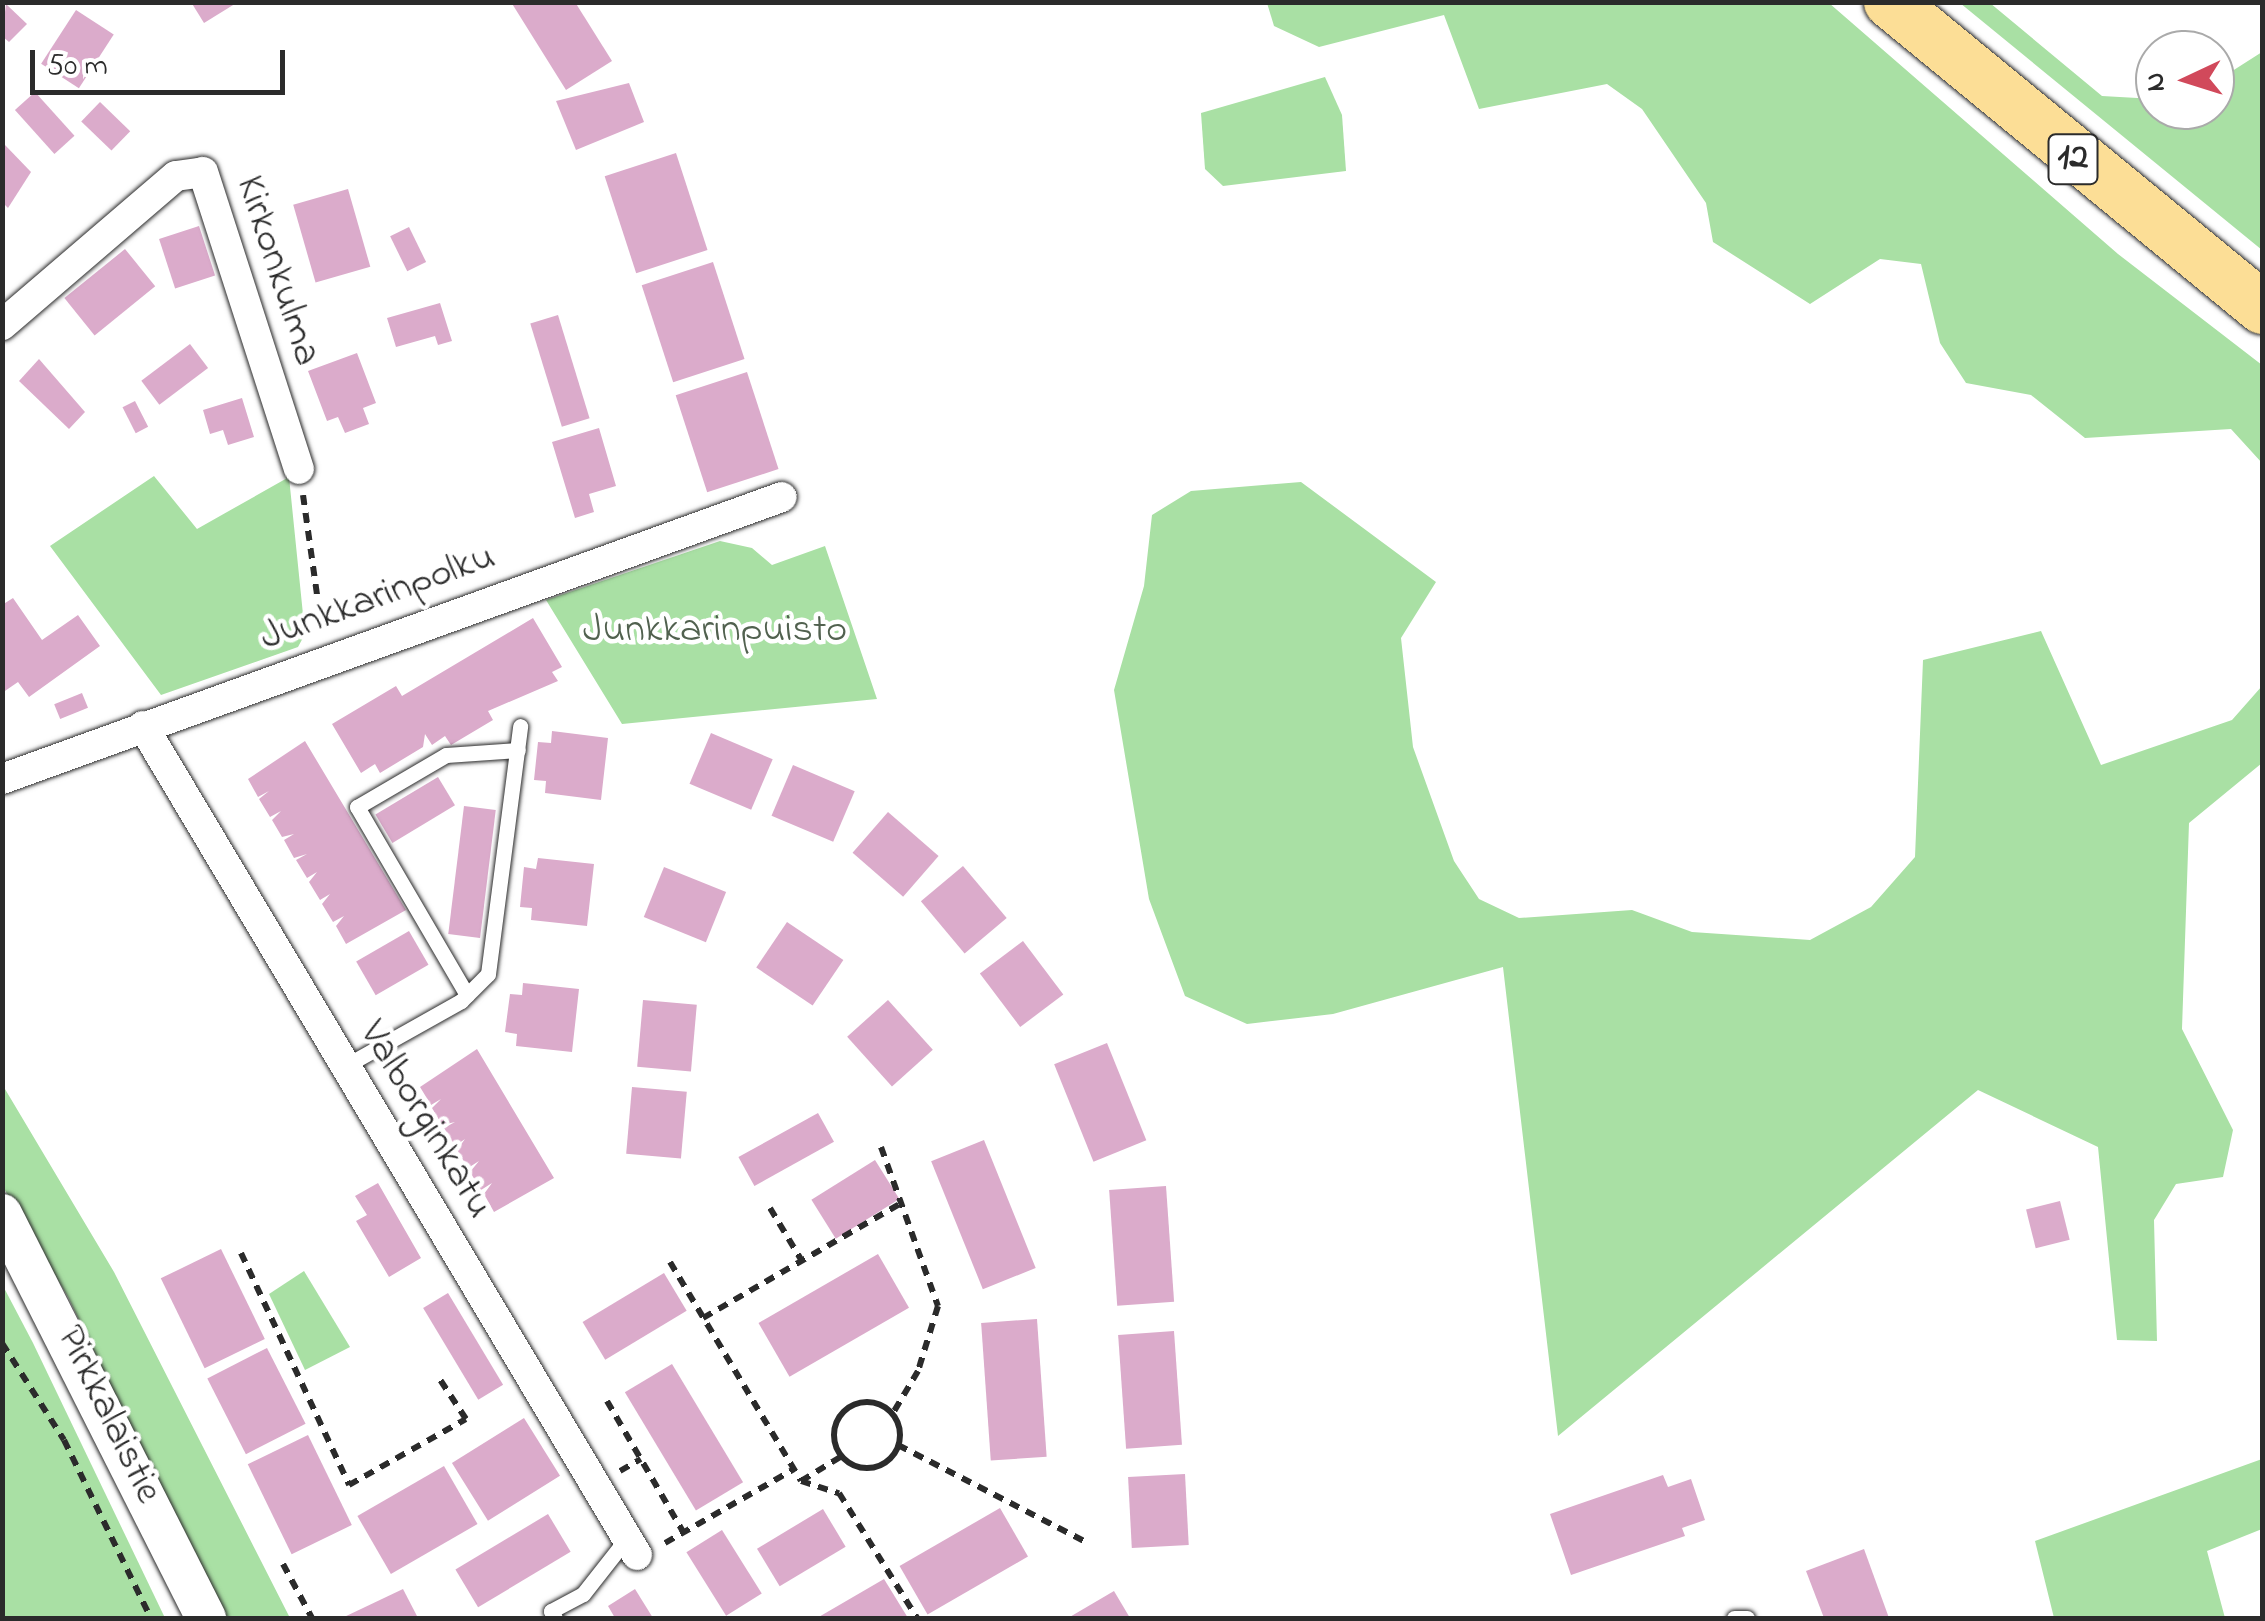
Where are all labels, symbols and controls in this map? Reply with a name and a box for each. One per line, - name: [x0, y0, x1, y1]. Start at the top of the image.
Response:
- scale bar: [35, 30, 290, 92]
- north arrow: [2135, 30, 2235, 130]
- text: 50 m: [47, 45, 108, 89]
- text: N: [2135, 71, 2178, 93]
- road number: 12: [2046, 126, 2100, 192]
- street label: Kirkonkulma: [224, 170, 330, 372]
- street label: Junkkarinpolku: [254, 533, 502, 663]
- park label: Junkkarinpuisto: [583, 607, 847, 655]
- street label: Valborginkatu: [347, 1013, 503, 1227]
- street label: Pirkkalaistie: [44, 1318, 172, 1512]

